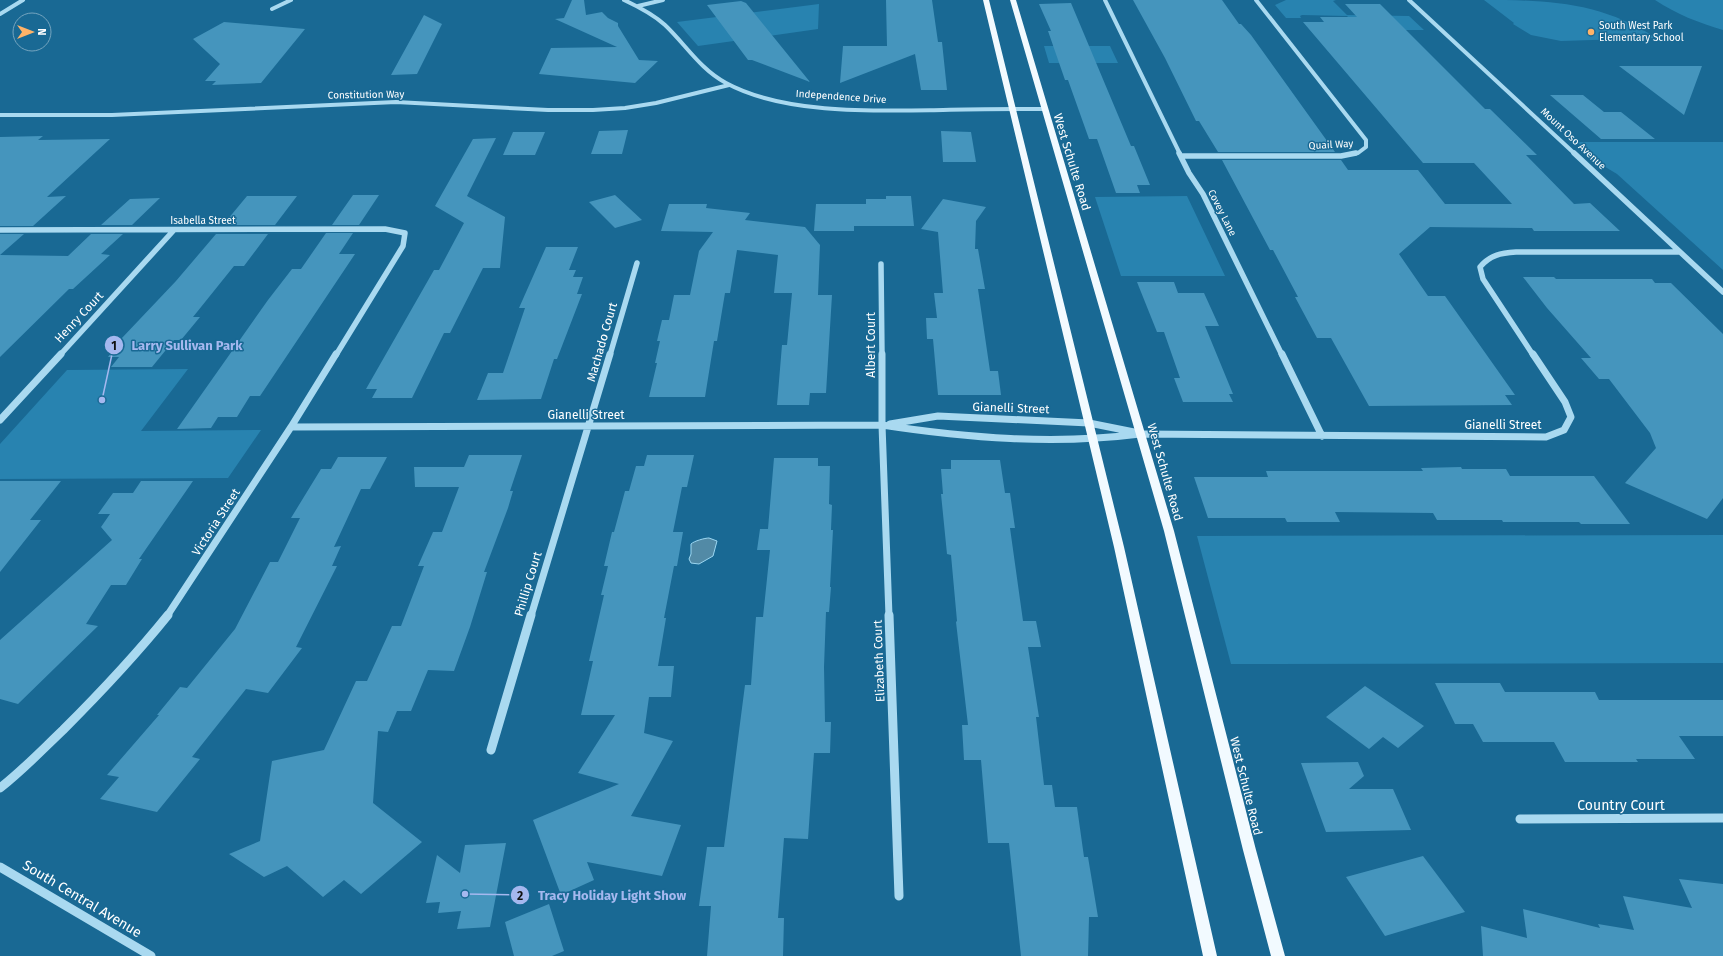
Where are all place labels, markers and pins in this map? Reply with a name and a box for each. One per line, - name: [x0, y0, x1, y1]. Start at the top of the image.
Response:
- place label: South West Park Elementary School: [1599, 20, 1684, 44]
- marker: South West Park Elementary School: [1586, 27, 1596, 37]
- callout: Larry Sullivan Park: [104, 333, 251, 358]
- callout: Tracy Holiday Light Show: [510, 883, 694, 908]

